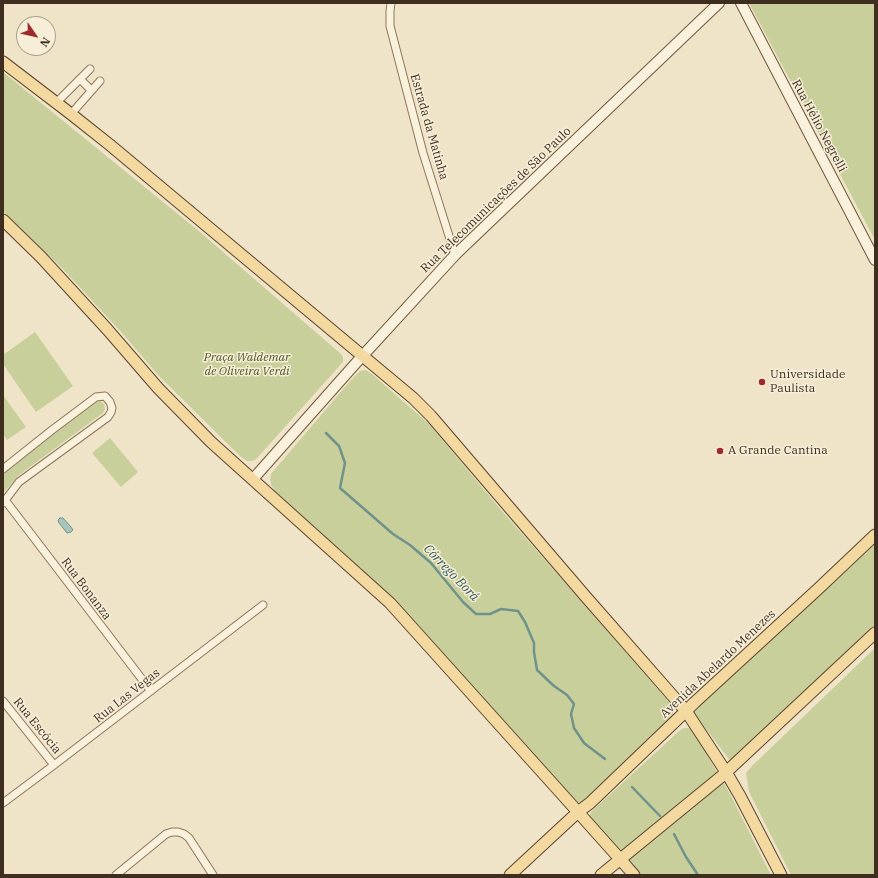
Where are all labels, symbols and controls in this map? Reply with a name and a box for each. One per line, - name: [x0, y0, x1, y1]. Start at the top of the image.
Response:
- north arrow: [16, 16, 56, 56]
- text: N: [37, 35, 53, 50]
- street label: Estrada da Matinha: [407, 72, 451, 182]
- street label: Rua Hélio Negrelli: [789, 77, 849, 175]
- street label: Rua Telecomunicações de São Paulo: [418, 124, 574, 276]
- park label: Praça Waldemar de Oliveira Verdi: [204, 351, 290, 379]
- place label: Universidade Paulista: [770, 368, 846, 396]
- marker: Universidade Paulista: [757, 377, 767, 387]
- place label: A Grande Cantina: [728, 444, 828, 458]
- marker: A Grande Cantina: [715, 446, 725, 456]
- water label: Córrego Borá: [420, 541, 482, 605]
- street label: Rua Bonanza: [58, 555, 114, 623]
- street label: Avenida Abelardo Menezes: [657, 607, 779, 721]
- street label: Rua Las Vegas: [91, 666, 163, 726]
- street label: Rua Escócia: [10, 695, 64, 757]

